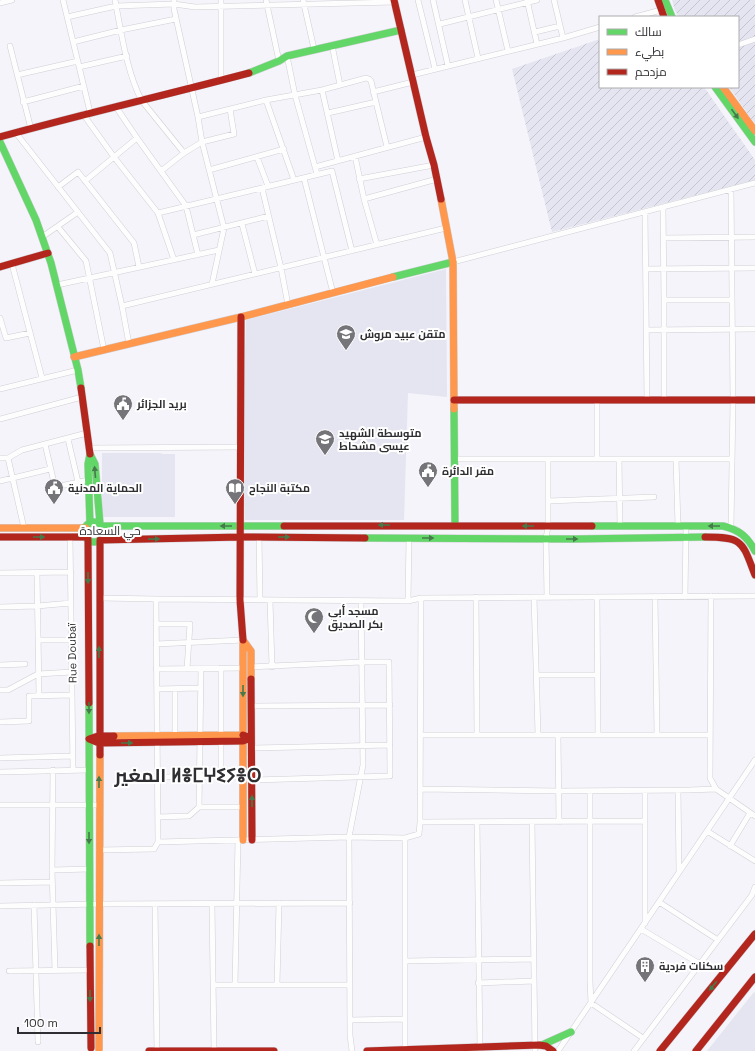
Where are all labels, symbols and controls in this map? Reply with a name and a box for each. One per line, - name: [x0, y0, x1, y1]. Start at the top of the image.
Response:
- legend: [599, 16, 739, 88]
- text: سالك: [635, 24, 662, 40]
- text: بطيء: [635, 44, 664, 62]
- text: مزدحم: [635, 64, 667, 80]
- one-way arrow: [731, 109, 739, 120]
- school or university icon: متقن عبيد مروش: [335, 323, 357, 351]
- place label: متقن عبيد مروش: [360, 327, 445, 342]
- public building icon: بريد الجزائر: [112, 393, 134, 421]
- place label: بريد الجزائر: [136, 397, 187, 411]
- place label: متوسطة الشهيد عيسى مشحاط: [339, 426, 422, 453]
- school or university icon: متوسطة الشهيد عيسى مشحاط: [314, 428, 336, 456]
- public building icon: مقر الدائرة: [417, 460, 439, 488]
- place label: مقر الدائرة: [442, 464, 494, 478]
- one-way arrow: [92, 465, 99, 478]
- public building icon: الحماية المدنية: [43, 477, 65, 505]
- library icon: مكتبة النجاح: [224, 477, 246, 505]
- place label: الحماية المدنية: [68, 481, 142, 495]
- place label: مكتبة النجاح: [249, 481, 310, 496]
- one-way arrow: [377, 522, 390, 528]
- district label: حي السعادة: [79, 523, 141, 541]
- one-way arrow: [219, 523, 232, 529]
- one-way arrow: [521, 523, 534, 529]
- one-way arrow: [707, 523, 720, 529]
- one-way arrow: [33, 534, 46, 540]
- one-way arrow: [278, 534, 291, 540]
- one-way arrow: [148, 535, 160, 542]
- one-way arrow: [422, 535, 435, 541]
- one-way arrow: [566, 536, 579, 542]
- one-way arrow: [85, 572, 91, 585]
- place label: مسجد أبي بكر الصديق: [328, 604, 383, 632]
- mosque icon: مسجد أبي بكر الصديق: [303, 606, 325, 634]
- street label: Rue Doubaï: [64, 622, 80, 683]
- one-way arrow: [96, 645, 102, 658]
- one-way arrow: [240, 685, 246, 698]
- one-way arrow: [86, 702, 92, 715]
- one-way arrow: [121, 740, 134, 746]
- district label: المغير ⵍⴻⵎⵖⵉⵢⴻⵔ: [113, 763, 262, 788]
- one-way arrow: [96, 775, 102, 788]
- one-way arrow: [249, 794, 255, 807]
- one-way arrow: [86, 832, 92, 845]
- one-way arrow: [96, 933, 102, 946]
- building icon: سكنات فردية: [634, 955, 656, 983]
- place label: سكنات فردية: [659, 959, 723, 973]
- one-way arrow: [709, 981, 717, 992]
- one-way arrow: [87, 990, 93, 1003]
- scale bar: [18, 1009, 100, 1035]
- text: 100 m: [24, 1015, 58, 1031]

